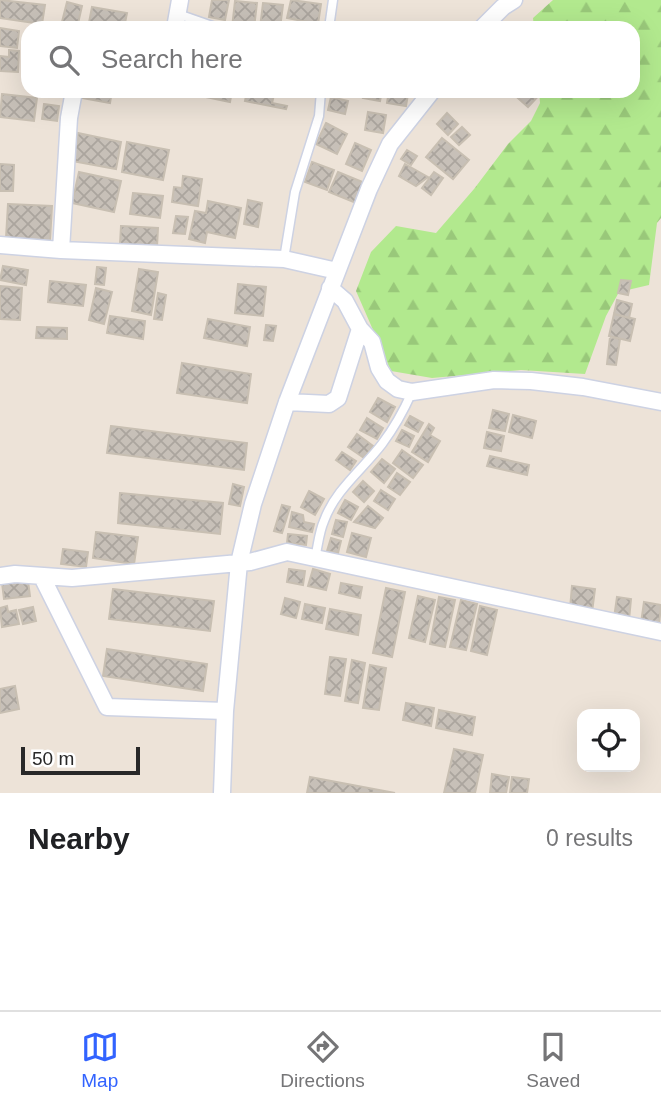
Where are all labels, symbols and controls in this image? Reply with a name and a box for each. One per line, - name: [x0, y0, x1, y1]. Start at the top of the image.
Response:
- search box: [21, 21, 640, 98]
- icon: search: [45, 41, 83, 79]
- text: Search here: [101, 44, 243, 74]
- map controls: [577, 709, 640, 772]
- button: locate: [577, 709, 640, 772]
- scale bar: [21, 744, 140, 776]
- text: 50 m: [32, 748, 74, 769]
- text: Nearby: [28, 822, 130, 855]
- text: 0 results: [546, 825, 633, 851]
- tab: Map: [81, 1028, 119, 1092]
- tab: Directions: [280, 1028, 365, 1092]
- tab: Saved: [526, 1028, 580, 1092]

